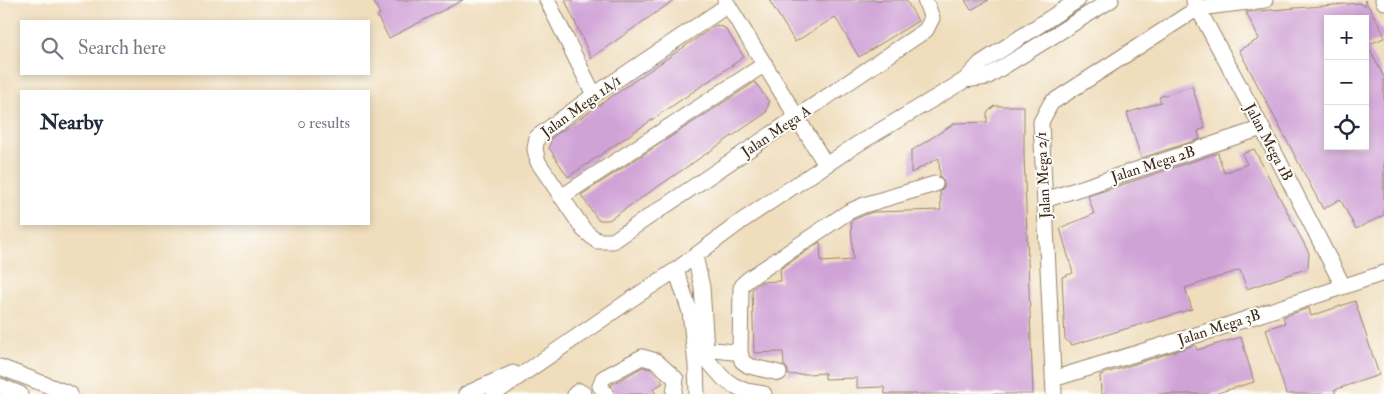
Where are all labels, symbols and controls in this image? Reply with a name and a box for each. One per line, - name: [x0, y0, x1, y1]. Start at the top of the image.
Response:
- map controls: [1324, 15, 1369, 150]
- button: +: [1324, 15, 1369, 60]
- search box: [20, 20, 370, 75]
- icon: search: [38, 34, 66, 62]
- text: Search here: [78, 36, 166, 60]
- button: −: [1324, 60, 1369, 105]
- street label: Jalan Mega 1A/1: [537, 71, 626, 143]
- street label: Jalan Mega 1B: [1239, 99, 1297, 185]
- street label: Jalan Mega A: [737, 101, 816, 163]
- button: locate: [1324, 105, 1369, 150]
- text: Nearby: [40, 109, 103, 136]
- text: 0 results: [297, 113, 350, 133]
- street label: Jalan Mega 2/1: [1032, 131, 1056, 220]
- street label: Jalan Mega 2B: [1108, 142, 1198, 188]
- street label: Jalan Mega 3B: [1175, 305, 1263, 351]

